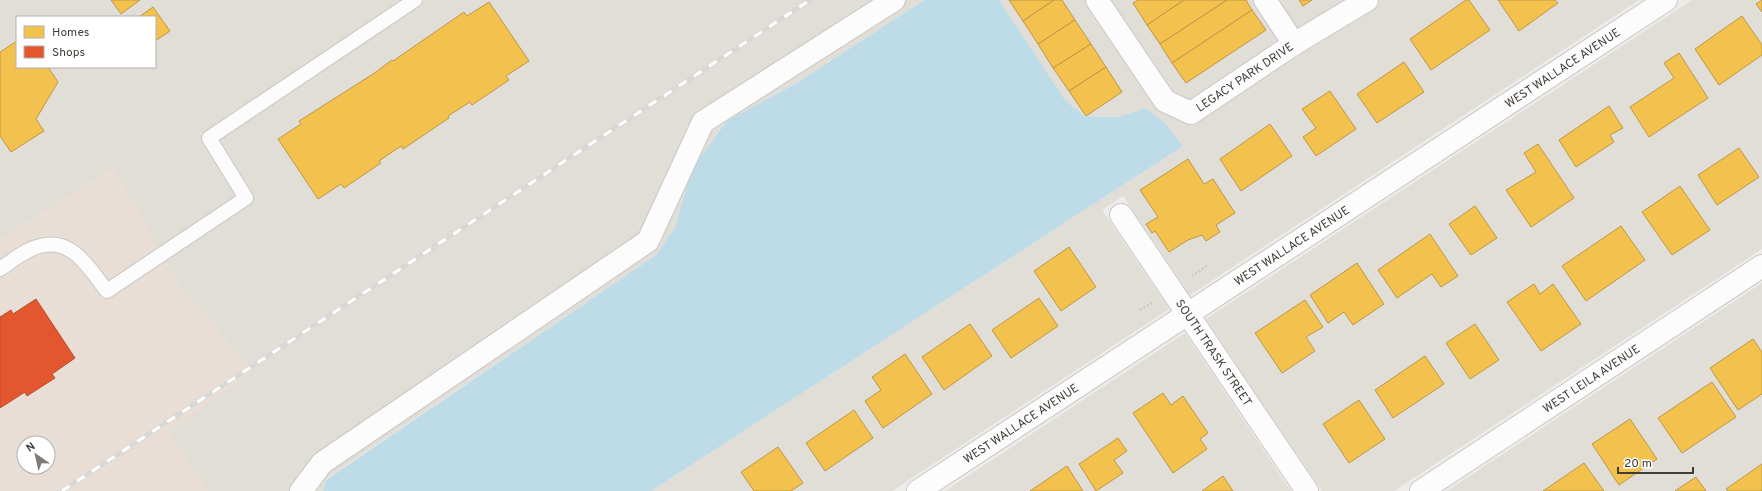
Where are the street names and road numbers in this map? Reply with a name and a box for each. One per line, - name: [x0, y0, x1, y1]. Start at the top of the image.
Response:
- street label: WEST WALLACE AVENUE: [1502, 25, 1624, 112]
- street label: LEGACY PARK DRIVE: [1193, 39, 1297, 116]
- street label: WEST WALLACE AVENUE: [1231, 203, 1353, 290]
- street label: SOUTH TRASK STREET: [1171, 297, 1255, 410]
- street label: WEST LEILA AVENUE: [1540, 342, 1644, 417]
- street label: WEST WALLACE AVENUE: [961, 381, 1082, 468]

